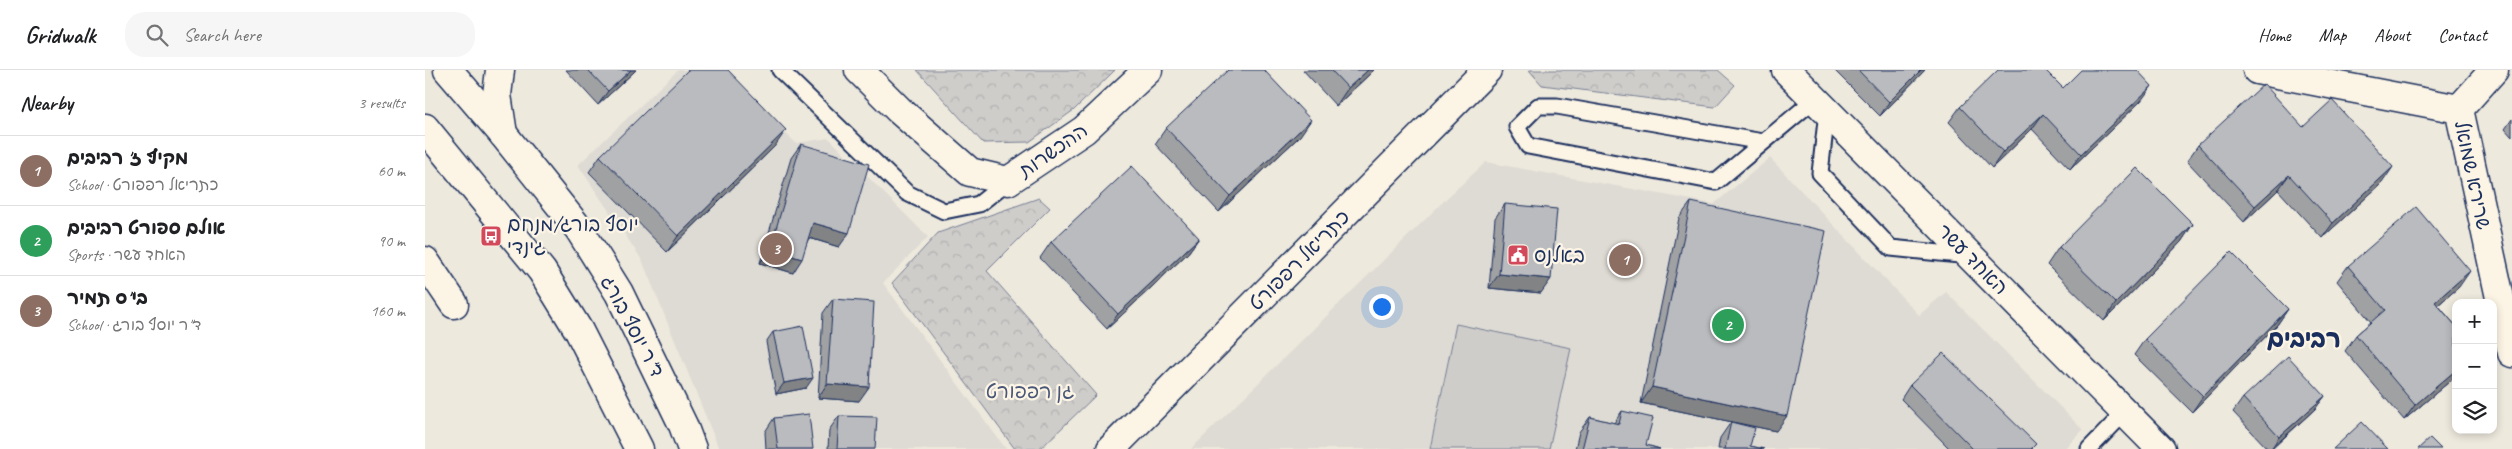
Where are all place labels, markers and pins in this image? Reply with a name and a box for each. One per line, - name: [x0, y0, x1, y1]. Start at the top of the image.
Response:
- place label: יוסף בורג/מנחם גינדי: [507, 212, 639, 260]
- bus stop icon: יוסף בורג/מנחם גינדי: [479, 224, 503, 248]
- pin: 3: [760, 230, 792, 268]
- pin: 1: [1609, 241, 1641, 279]
- public building icon: באלנס: [1506, 243, 1530, 267]
- place label: באלנס: [1534, 243, 1585, 268]
- pin: 2: [1712, 306, 1744, 344]

